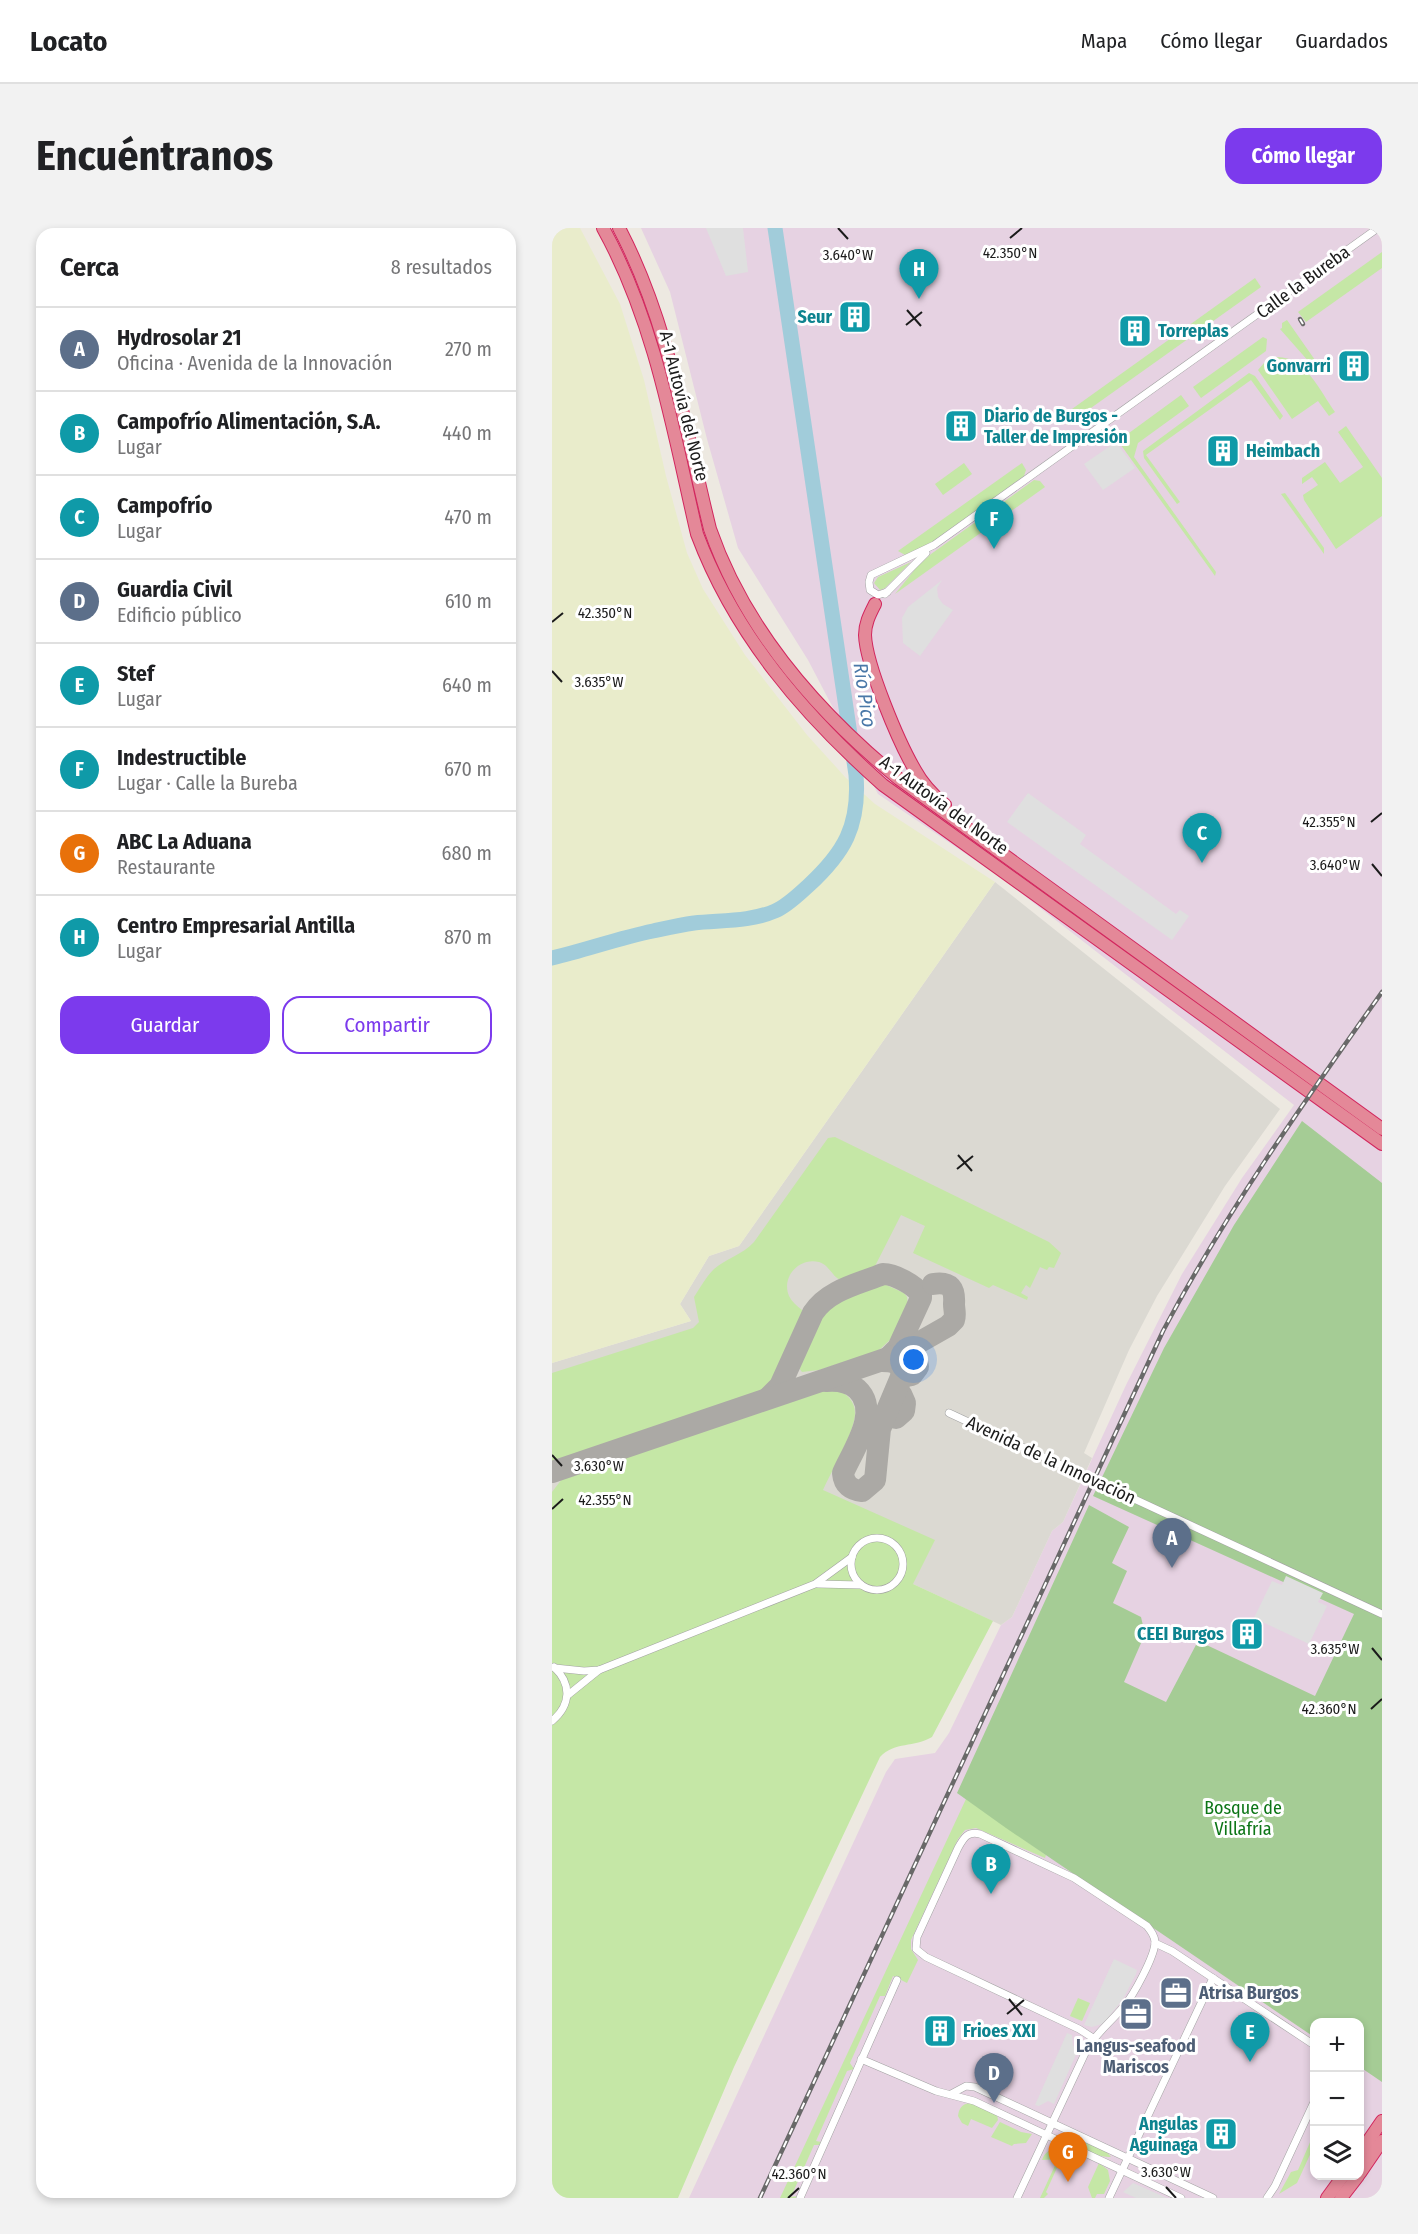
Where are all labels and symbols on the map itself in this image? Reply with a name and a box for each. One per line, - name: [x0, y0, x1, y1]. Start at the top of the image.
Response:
- street label: Calle la Bureba: [1252, 241, 1354, 323]
- text: 42.350°N: [983, 244, 1037, 262]
- text: 3.640°W: [823, 246, 873, 264]
- pin: H: [900, 250, 938, 299]
- building icon: Seur: [837, 299, 873, 335]
- place label: Seur: [798, 306, 832, 328]
- building icon: Torreplas: [1117, 313, 1153, 349]
- place label: Torreplas: [1158, 320, 1229, 342]
- street label: A-1 Autovía del Norte: [655, 329, 713, 484]
- building icon: Gonvarri: [1336, 348, 1372, 384]
- place label: Gonvarri: [1267, 355, 1331, 377]
- place label: Diario de Burgos - Taller de Impresión: [984, 405, 1128, 448]
- building icon: Diario de Burgos - Taller de Impresión: [943, 408, 979, 444]
- building icon: Heimbach: [1205, 433, 1241, 469]
- place label: Heimbach: [1246, 440, 1320, 462]
- pin: F: [974, 500, 1014, 549]
- text: 42.350°N: [578, 604, 632, 622]
- water label: Río Pico: [849, 661, 881, 729]
- text: 3.635°W: [575, 673, 623, 691]
- street label: A-1 Autovía del Norte: [875, 751, 1013, 859]
- text: 42.355°N: [1302, 813, 1356, 831]
- pin: C: [1182, 814, 1222, 863]
- text: 3.640°W: [1310, 856, 1360, 874]
- your location: [899, 1345, 928, 1374]
- street label: Avenida de la Innovación: [963, 1411, 1139, 1509]
- text: 3.630°W: [574, 1457, 624, 1475]
- text: 42.355°N: [578, 1491, 632, 1509]
- pin: A: [1152, 1518, 1192, 1568]
- building icon: CEEI Burgos: [1229, 1616, 1265, 1652]
- place label: CEEI Burgos: [1137, 1623, 1224, 1645]
- text: 3.635°W: [1311, 1640, 1359, 1658]
- text: 42.360°N: [1301, 1700, 1357, 1718]
- park label: Bosque de Villafría: [1204, 1797, 1282, 1840]
- pin: B: [972, 1844, 1010, 1894]
- office icon: Atrisa Burgos: [1158, 1975, 1194, 2011]
- place label: Atrisa Burgos: [1198, 1982, 1299, 2004]
- office icon: Langus-seafood Mariscos: [1118, 1996, 1154, 2032]
- pin: E: [1230, 2012, 1270, 2062]
- building icon: Frioes XXI: [922, 2013, 958, 2049]
- place label: Frioes XXI: [963, 2020, 1036, 2042]
- place label: Langus-seafood Mariscos: [1076, 2035, 1196, 2078]
- pin: D: [974, 2054, 1014, 2103]
- place label: Angulas Aguinaga: [1129, 2113, 1198, 2156]
- building icon: Angulas Aguinaga: [1203, 2116, 1239, 2152]
- pin: G: [1048, 2132, 1088, 2182]
- text: 3.630°W: [1141, 2163, 1191, 2181]
- text: 42.360°N: [771, 2165, 827, 2183]

